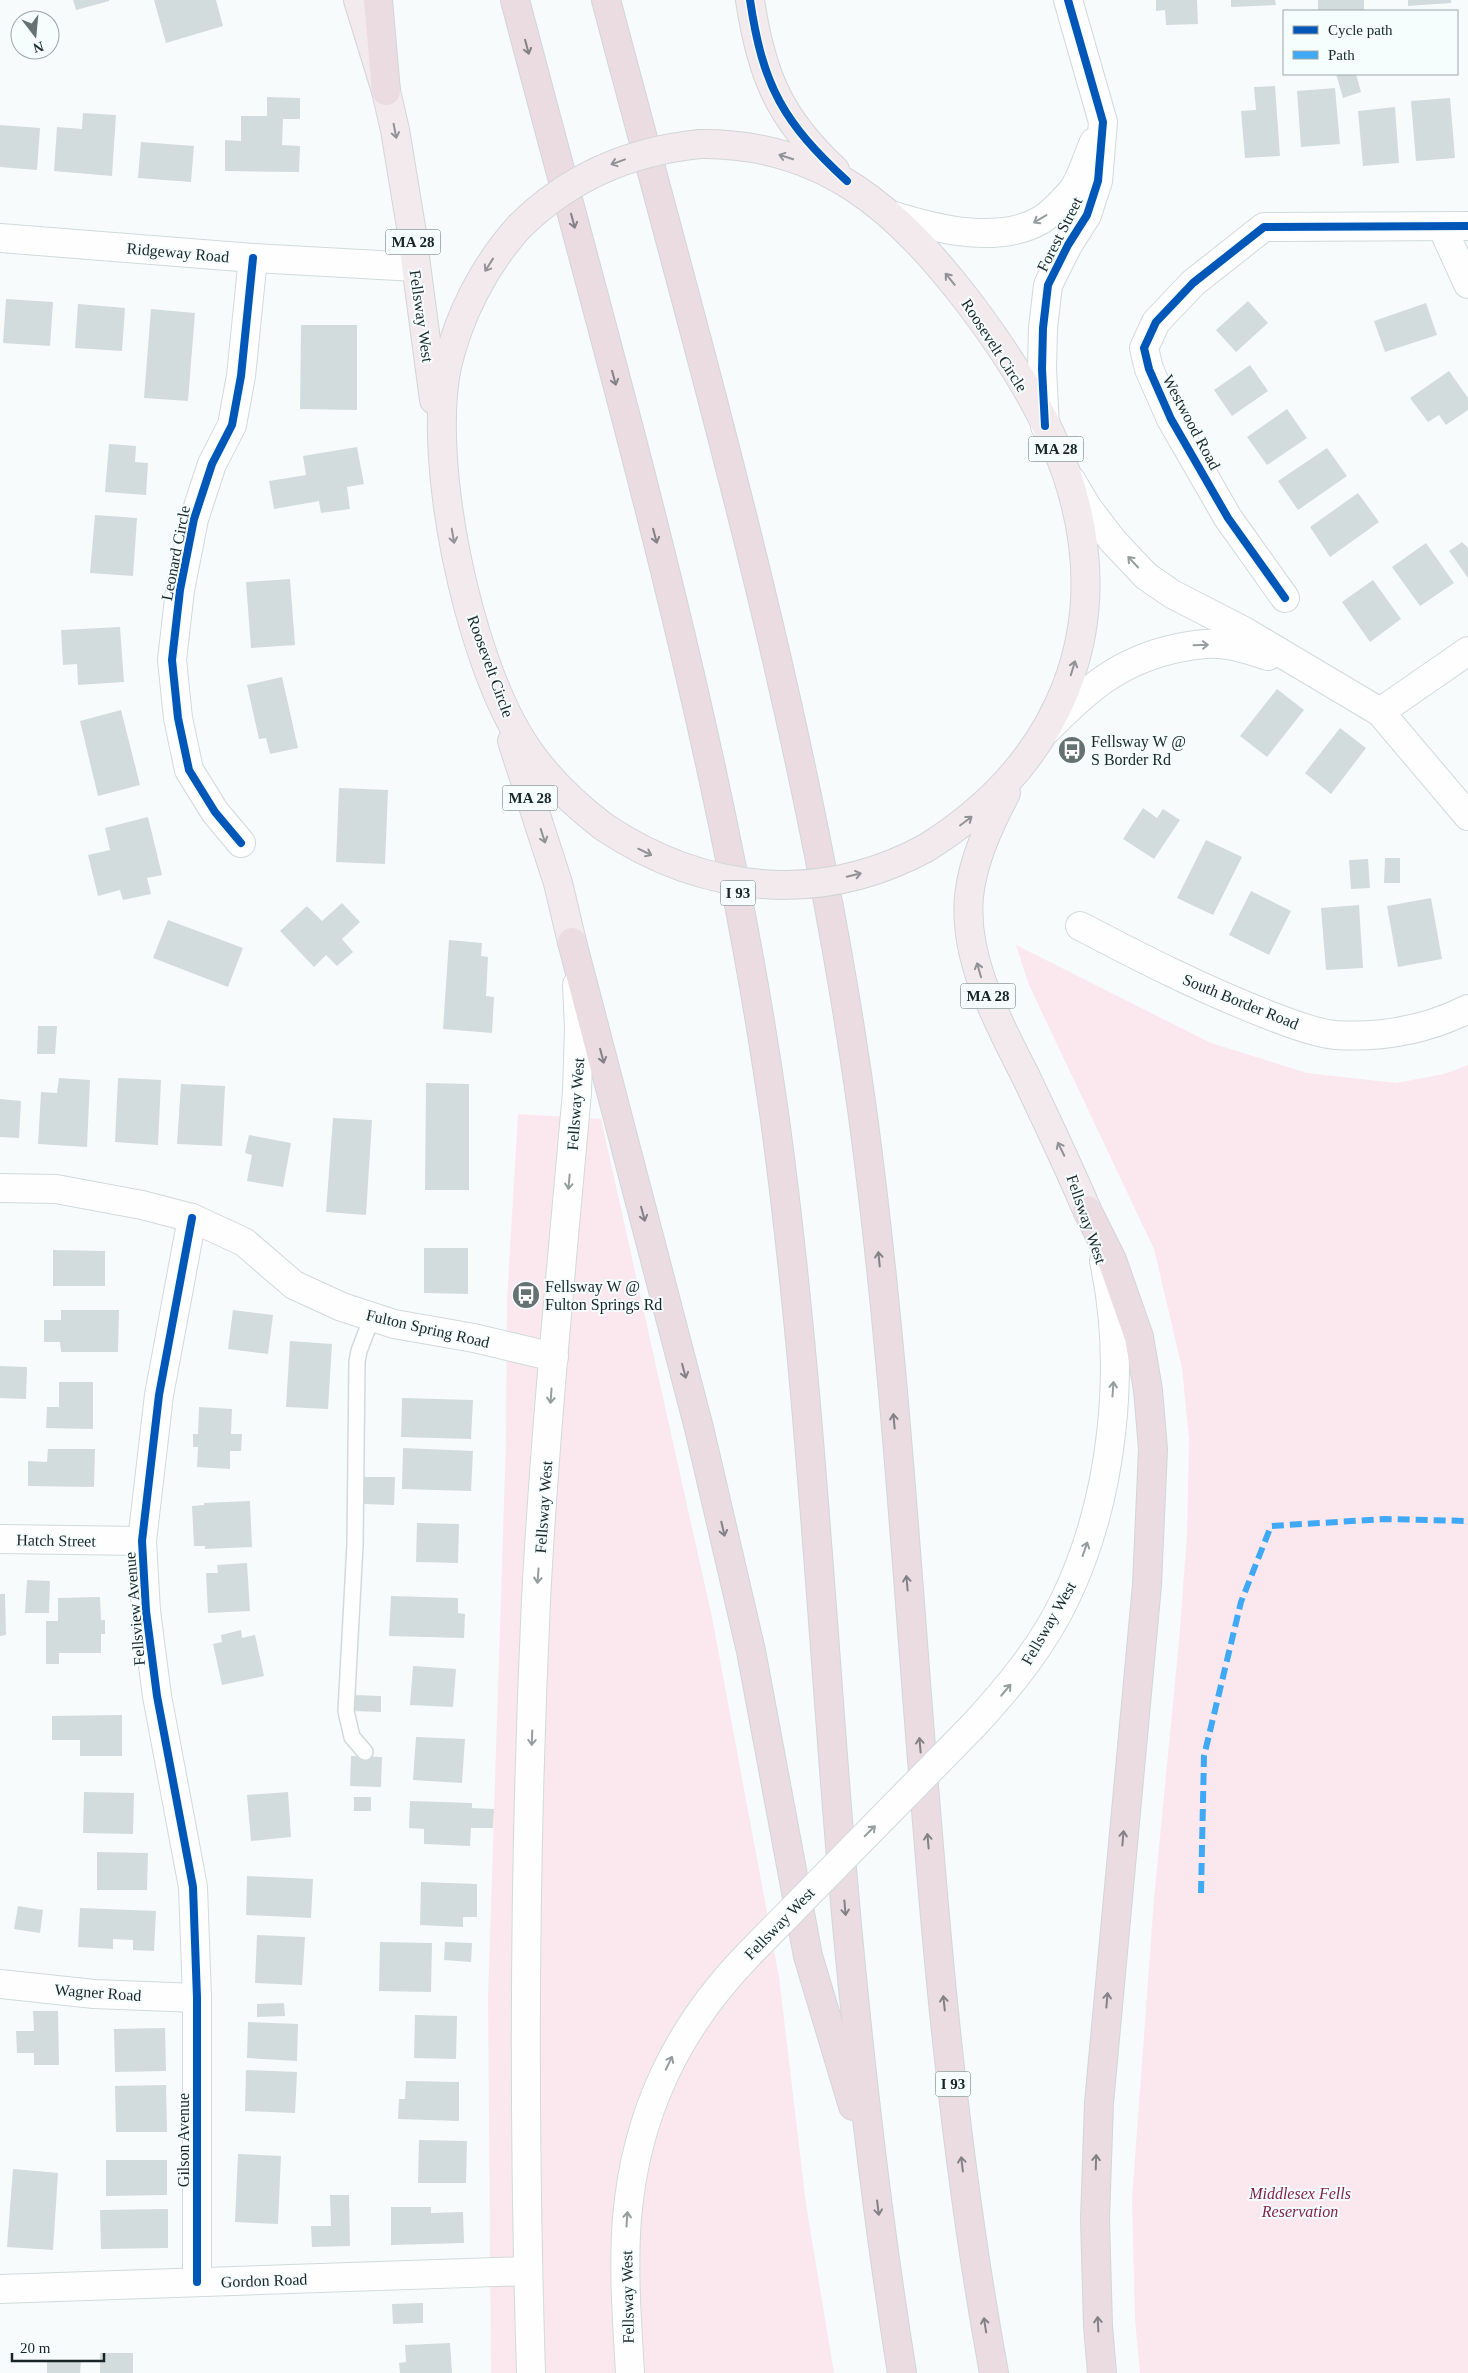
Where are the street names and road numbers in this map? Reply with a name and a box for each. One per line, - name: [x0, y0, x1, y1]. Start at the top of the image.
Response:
- street label: Forest Street: [1033, 194, 1086, 274]
- road number: MA 28: [386, 230, 440, 254]
- street label: Ridgeway Road: [126, 240, 230, 266]
- street label: Fellsway West: [406, 269, 436, 364]
- street label: Roosevelt Circle: [958, 296, 1031, 395]
- street label: Westwood Road: [1159, 372, 1224, 473]
- road number: MA 28: [1028, 436, 1084, 462]
- street label: Leonard Circle: [158, 504, 193, 602]
- street label: Roosevelt Circle: [464, 613, 517, 719]
- road number: MA 28: [502, 786, 558, 810]
- road number: I 93: [720, 880, 756, 906]
- street label: South Border Road: [1180, 970, 1301, 1032]
- road number: MA 28: [960, 984, 1016, 1008]
- street label: Fellsway West: [564, 1056, 588, 1151]
- street label: Fellsway West: [1062, 1172, 1110, 1267]
- street label: Fulton Spring Road: [364, 1306, 491, 1352]
- street label: Fellsway West: [532, 1459, 556, 1554]
- street label: Hatch Street: [16, 1531, 96, 1550]
- street label: Fellsview Avenue: [121, 1551, 148, 1666]
- street label: Fellsway West: [1018, 1578, 1080, 1668]
- street label: Fellsway West: [741, 1884, 819, 1963]
- street label: Wagner Road: [54, 1981, 142, 2005]
- road number: I 93: [936, 2072, 970, 2096]
- street label: Gilson Avenue: [175, 2093, 192, 2187]
- street label: Fellsway West: [618, 2250, 638, 2344]
- street label: Gordon Road: [220, 2270, 308, 2291]

